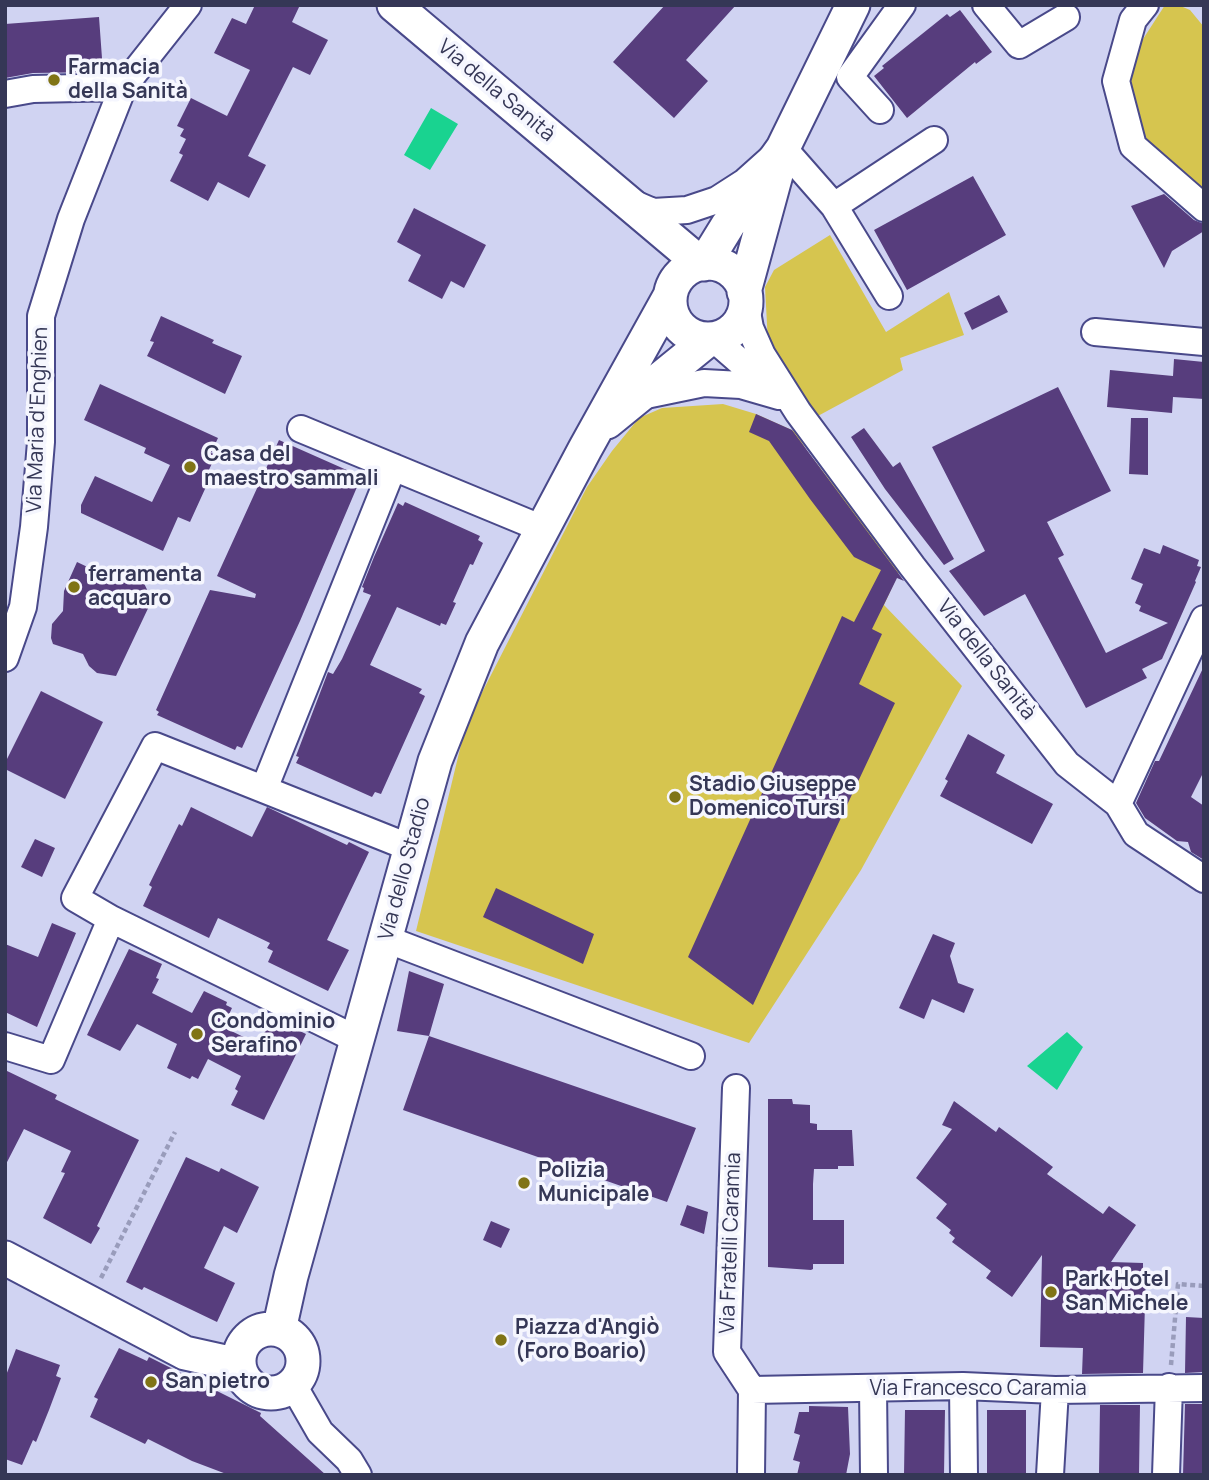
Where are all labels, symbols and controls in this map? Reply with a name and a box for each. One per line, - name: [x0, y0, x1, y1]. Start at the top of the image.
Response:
- street label: Via della Sanità: [432, 35, 560, 147]
- place label: Farmacia della Sanità: [68, 55, 188, 105]
- marker: Farmacia della Sanità: [46, 72, 62, 88]
- street label: Via Maria d'Enghien: [22, 326, 54, 514]
- place label: Casa del maestro sammali: [204, 442, 379, 492]
- marker: Casa del maestro sammali: [182, 459, 198, 475]
- place label: ferramenta acquaro: [88, 562, 202, 612]
- marker: ferramenta acquaro: [66, 579, 82, 595]
- street label: Via della Sanità: [931, 595, 1041, 725]
- place label: Stadio Giuseppe Domenico Tursi: [689, 772, 857, 822]
- marker: Stadio Giuseppe Domenico Tursi: [667, 789, 683, 805]
- street label: Via dello Stadio: [374, 795, 436, 943]
- place label: Condominio Serafino: [211, 1009, 335, 1059]
- marker: Condominio Serafino: [189, 1026, 205, 1042]
- street label: Via Fratelli Caramia: [715, 1152, 747, 1334]
- place label: Polizia Municipale: [538, 1158, 649, 1208]
- marker: Polizia Municipale: [516, 1175, 532, 1191]
- place label: Park Hotel San Michele: [1065, 1267, 1188, 1317]
- marker: Park Hotel San Michele: [1043, 1284, 1059, 1300]
- place label: Piazza d'Angiò (Foro Boario): [515, 1315, 659, 1365]
- marker: Piazza d'Angiò (Foro Boario): [493, 1332, 509, 1348]
- place label: San pietro: [165, 1369, 270, 1395]
- marker: San pietro: [143, 1374, 159, 1390]
- street label: Via Francesco Caramia: [869, 1376, 1087, 1402]

